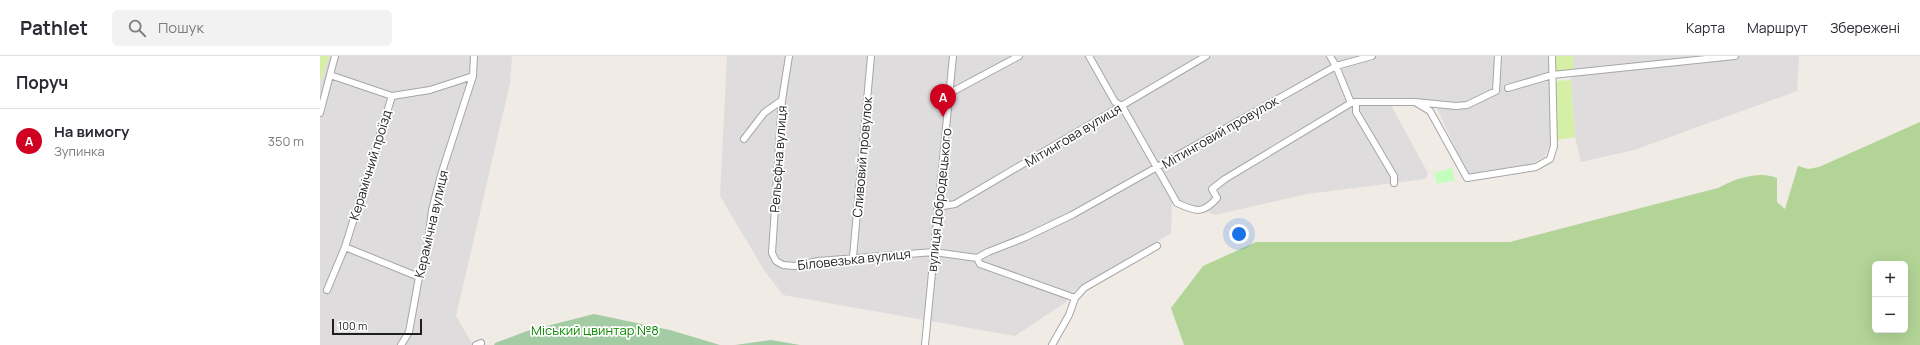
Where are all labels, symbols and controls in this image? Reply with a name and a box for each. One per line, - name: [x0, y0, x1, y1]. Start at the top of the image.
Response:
- search box: [112, 10, 392, 46]
- text: Pathlet: [20, 15, 88, 41]
- icon: search: [126, 17, 148, 39]
- text: Пошук: [158, 17, 204, 38]
- text: Карта: [1686, 18, 1725, 37]
- text: Маршрут: [1747, 18, 1808, 37]
- text: Збережені: [1830, 18, 1900, 37]
- text: Поруч: [16, 71, 68, 94]
- pin: A: [930, 84, 956, 117]
- street label: Мітинговий провулок: [1159, 91, 1282, 173]
- street label: Сливовий провулок: [848, 95, 876, 218]
- street label: Мітингова вулиця: [1021, 99, 1125, 171]
- street label: Рельєфна вулиця: [765, 105, 791, 213]
- street label: Керамічний проїзд: [345, 108, 395, 222]
- text: На вимогу: [54, 121, 129, 142]
- street label: вулиця Добродецького: [922, 127, 956, 273]
- text: A: [25, 132, 33, 150]
- text: 350 m: [268, 132, 304, 150]
- text: Зупинка: [54, 142, 105, 160]
- street label: Керамічна вулиця: [410, 168, 452, 280]
- your location: [1229, 224, 1249, 244]
- street label: Біловезька вулиця: [796, 244, 912, 274]
- map controls: [1872, 261, 1908, 333]
- button: +: [1872, 261, 1908, 297]
- button: −: [1872, 297, 1908, 333]
- scale bar: [332, 317, 422, 336]
- text: 100 m: [338, 318, 367, 333]
- park label: Міський цвинтар №8: [531, 321, 659, 339]

